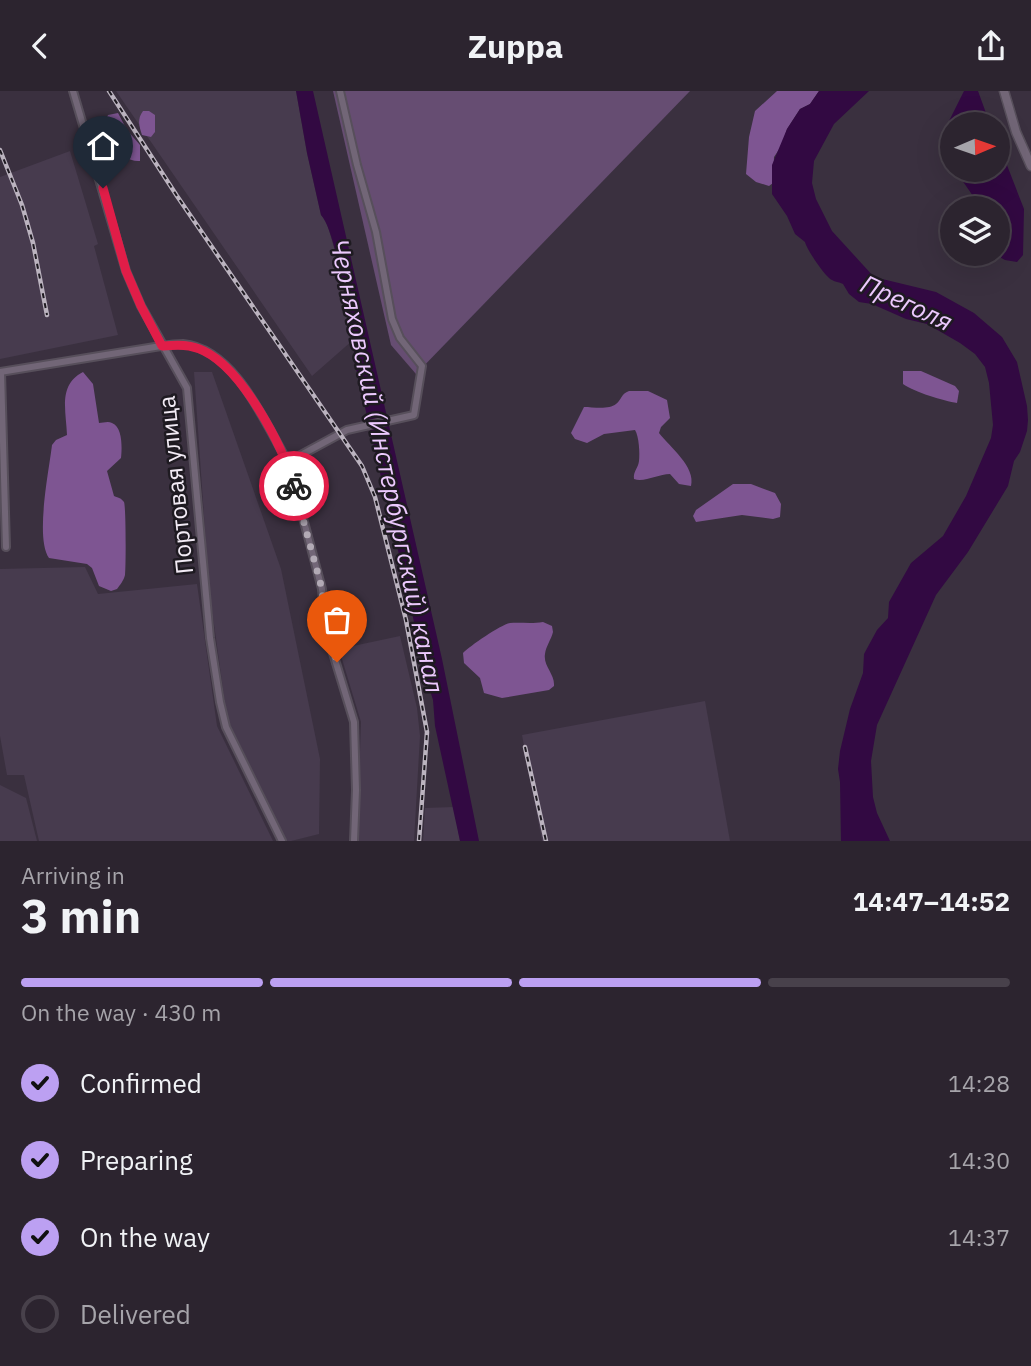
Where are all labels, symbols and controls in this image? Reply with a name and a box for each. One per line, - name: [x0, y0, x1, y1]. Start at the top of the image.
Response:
- text: Zuppa: [468, 25, 563, 67]
- icon: back: [21, 27, 59, 65]
- icon: share: [972, 27, 1010, 65]
- north arrow: [940, 112, 1010, 182]
- map controls: [940, 112, 1010, 266]
- pin: [73, 116, 133, 188]
- icon: home: [84, 127, 122, 165]
- button: layers: [940, 196, 1010, 266]
- water label: Черняховский (Инстербургский) канал: [323, 236, 453, 696]
- water label: Преголя: [855, 266, 959, 338]
- street label: Портовая улица: [150, 394, 200, 576]
- courier: [259, 451, 329, 521]
- icon: bike: [275, 467, 313, 505]
- pin: [307, 590, 367, 662]
- icon: bag: [318, 601, 356, 639]
- text: Arriving in: [21, 860, 125, 890]
- text: 14:47–14:52: [853, 884, 1010, 918]
- text: 3 min: [21, 886, 141, 946]
- text: On the way · 430 m: [21, 997, 221, 1027]
- icon: check: [21, 1064, 59, 1102]
- text: Confirmed: [80, 1066, 202, 1100]
- text: 14:28: [948, 1068, 1010, 1098]
- icon: check: [21, 1141, 59, 1179]
- text: Preparing: [80, 1143, 193, 1177]
- text: 14:30: [948, 1145, 1010, 1175]
- icon: check: [21, 1218, 59, 1256]
- text: On the way: [80, 1220, 210, 1254]
- text: 14:37: [948, 1222, 1010, 1252]
- text: Delivered: [80, 1297, 191, 1331]

